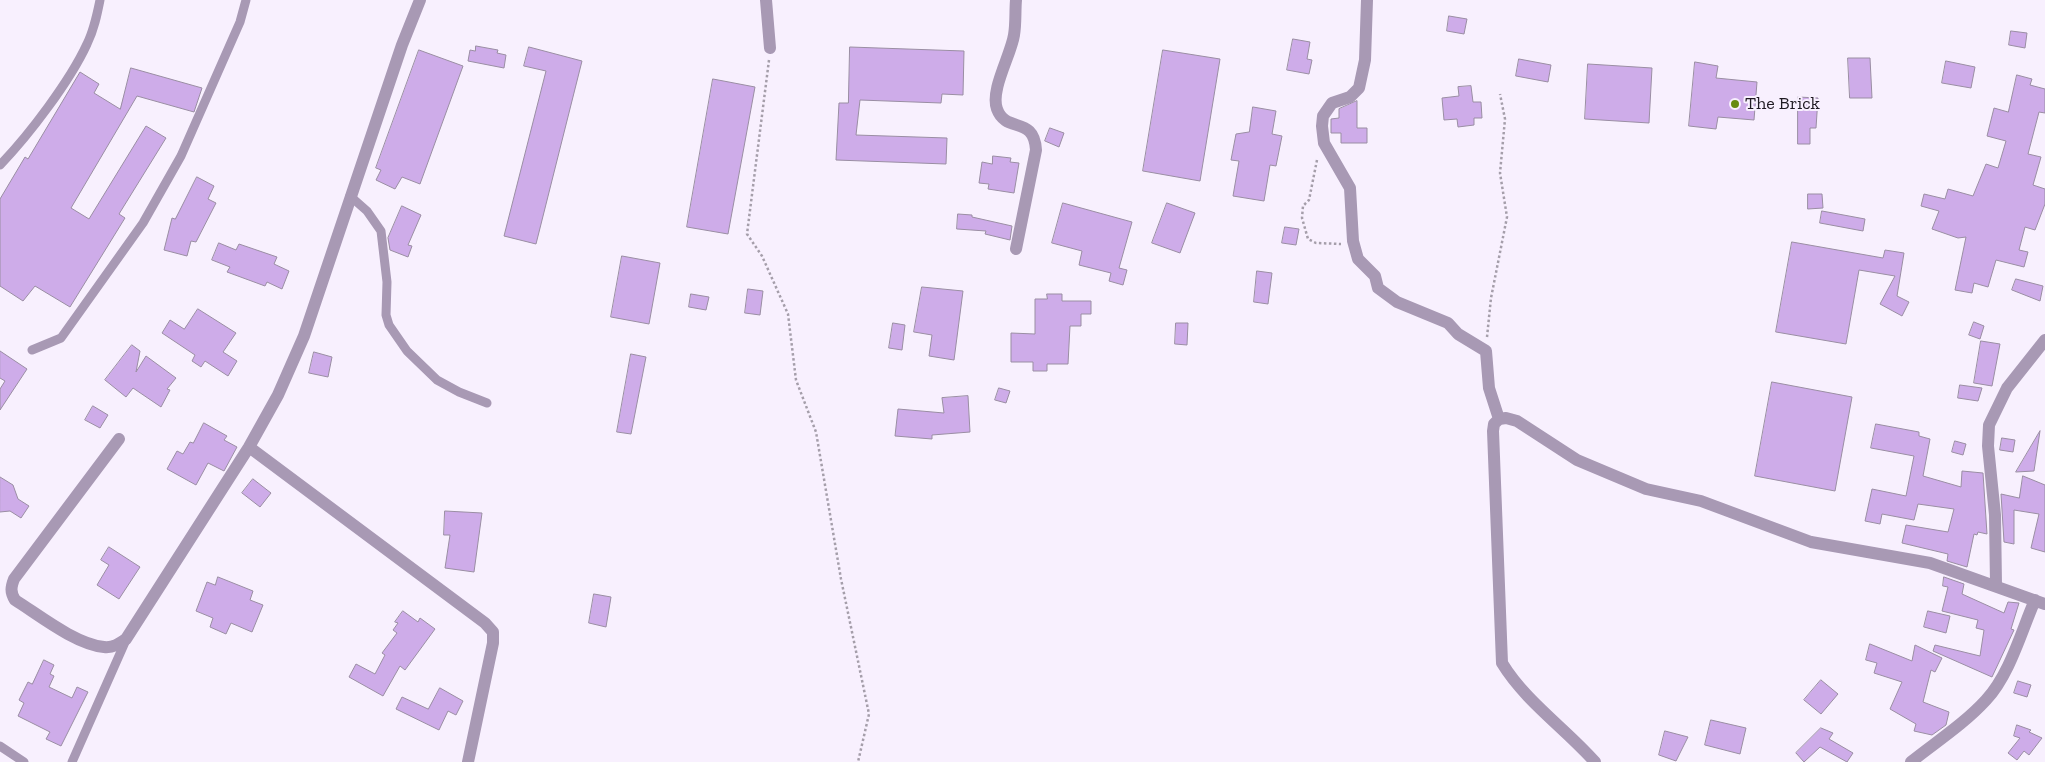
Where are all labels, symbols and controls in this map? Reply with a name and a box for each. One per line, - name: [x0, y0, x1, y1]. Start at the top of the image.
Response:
- place label: The Brick: [1745, 93, 1820, 115]
- marker: The Brick: [1729, 98, 1741, 110]

